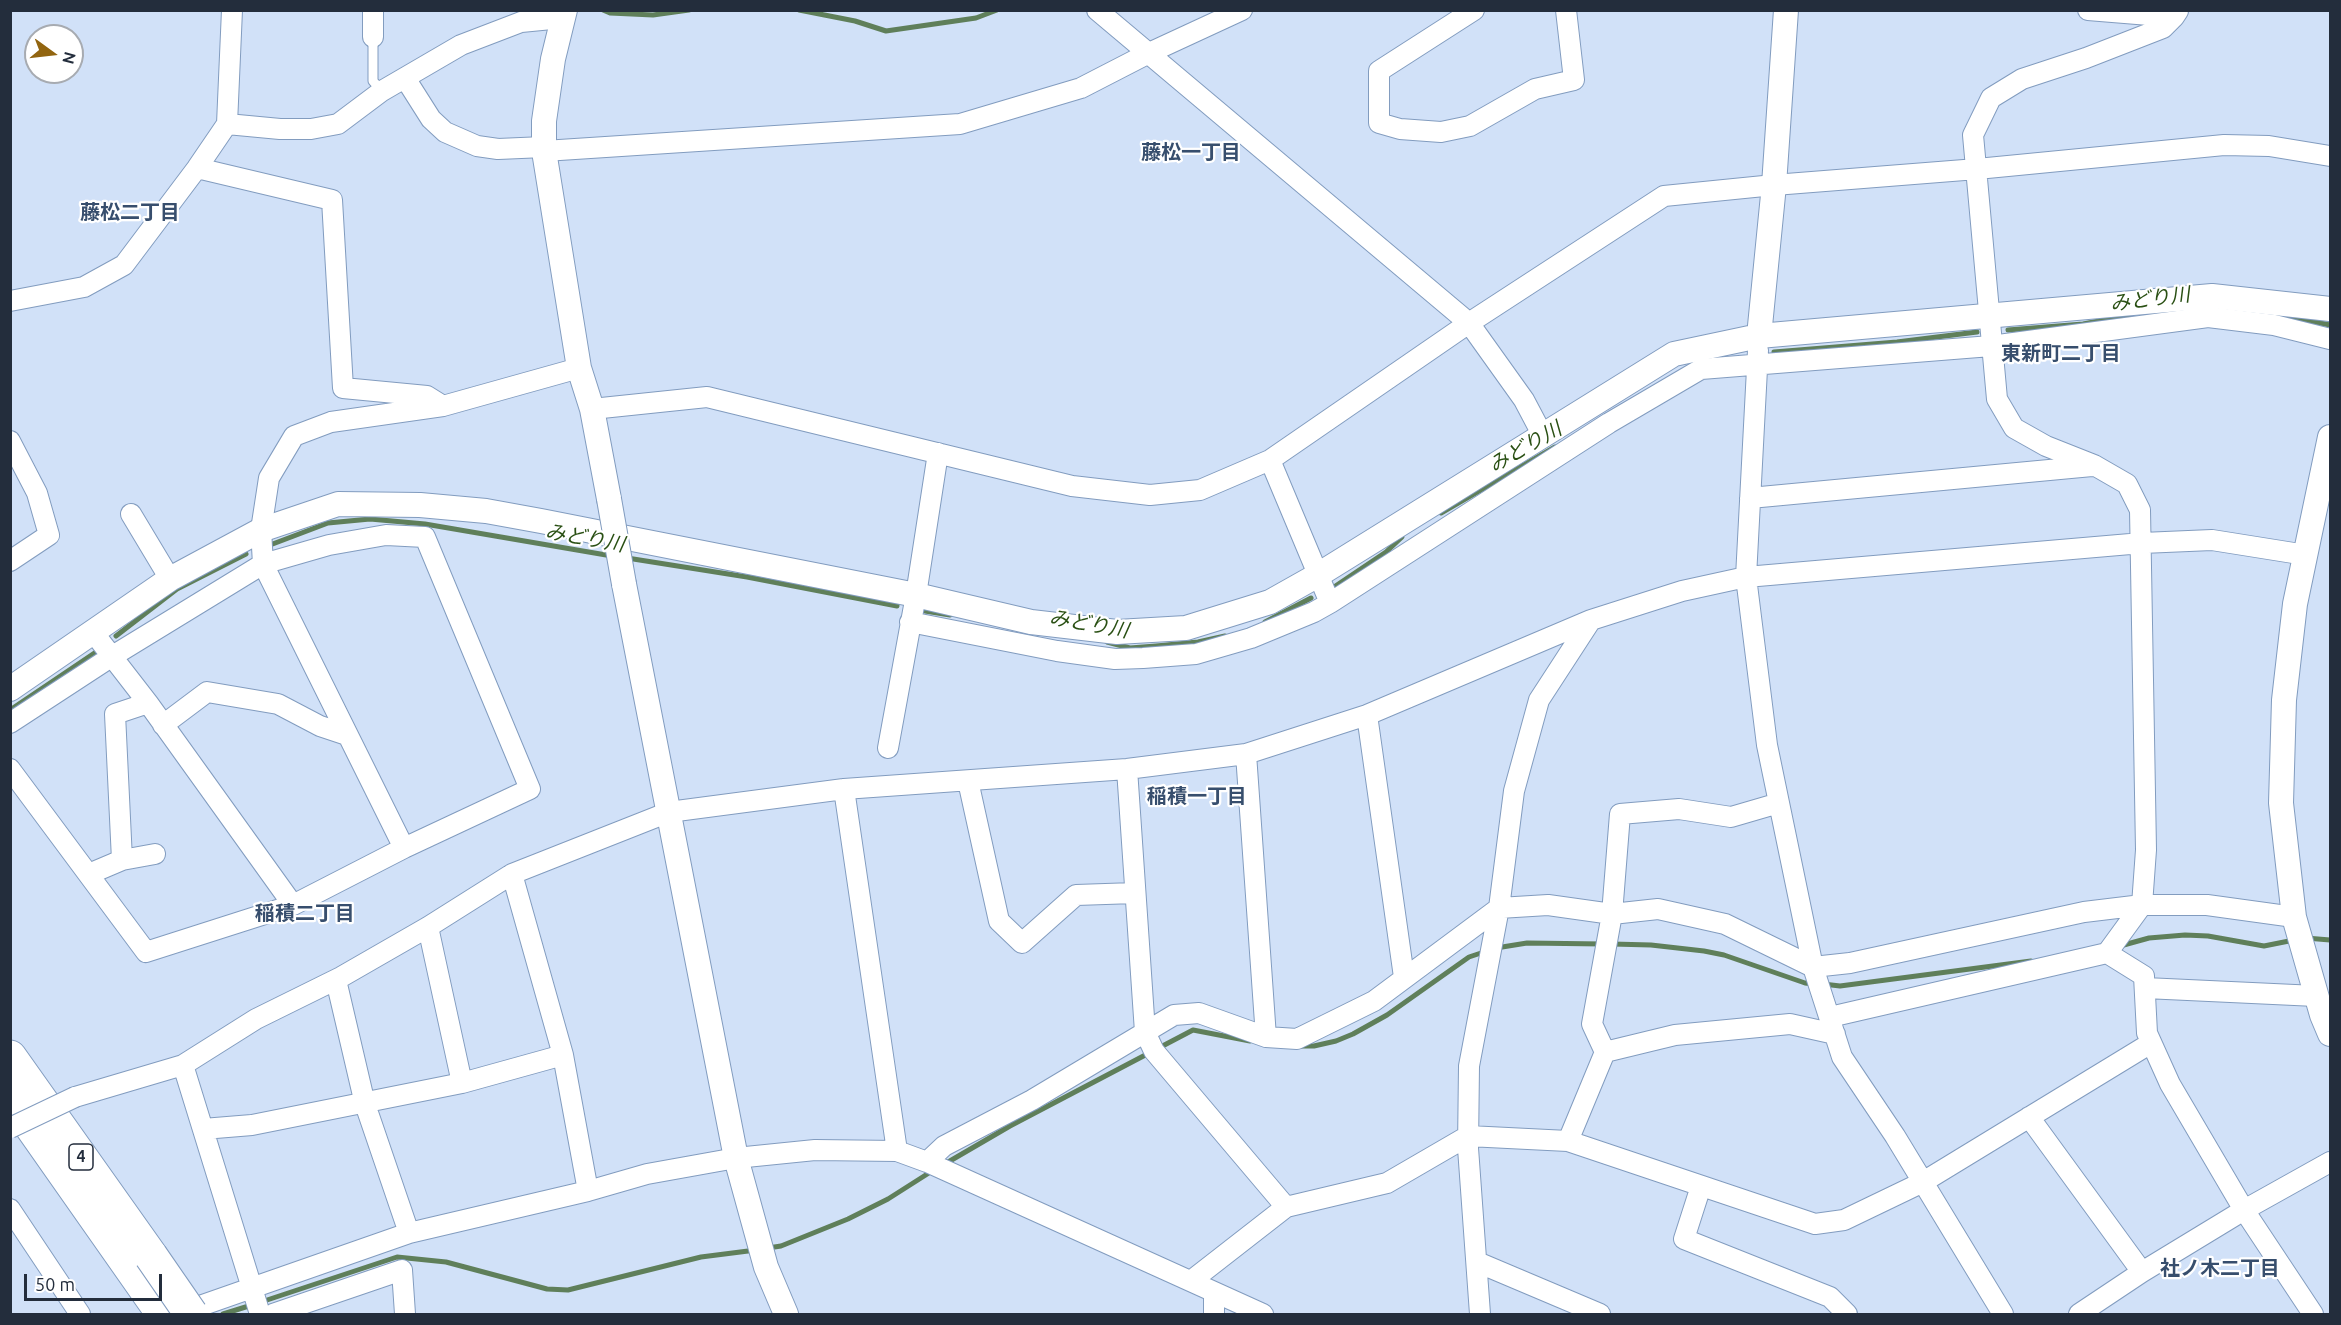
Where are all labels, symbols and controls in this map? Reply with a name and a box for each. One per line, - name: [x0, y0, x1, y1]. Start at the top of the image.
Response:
- north arrow: [24, 24, 84, 84]
- text: N: [59, 50, 80, 66]
- district label: 藤松一丁目: [1141, 140, 1241, 164]
- district label: 藤松二丁目: [80, 200, 180, 224]
- water label: みどり川: [2109, 282, 2191, 316]
- district label: 東新町二丁目: [2001, 341, 2121, 365]
- water label: みどり川: [1484, 417, 1566, 477]
- water label: みどり川: [544, 519, 626, 557]
- water label: みどり川: [1048, 605, 1130, 643]
- district label: 稲積一丁目: [1147, 784, 1247, 808]
- district label: 稲積二丁目: [255, 901, 355, 925]
- road number: 4: [69, 1144, 93, 1170]
- district label: 社ノ木二丁目: [2160, 1256, 2280, 1280]
- scale bar: [27, 1262, 165, 1300]
- text: 50 m: [35, 1274, 75, 1294]

